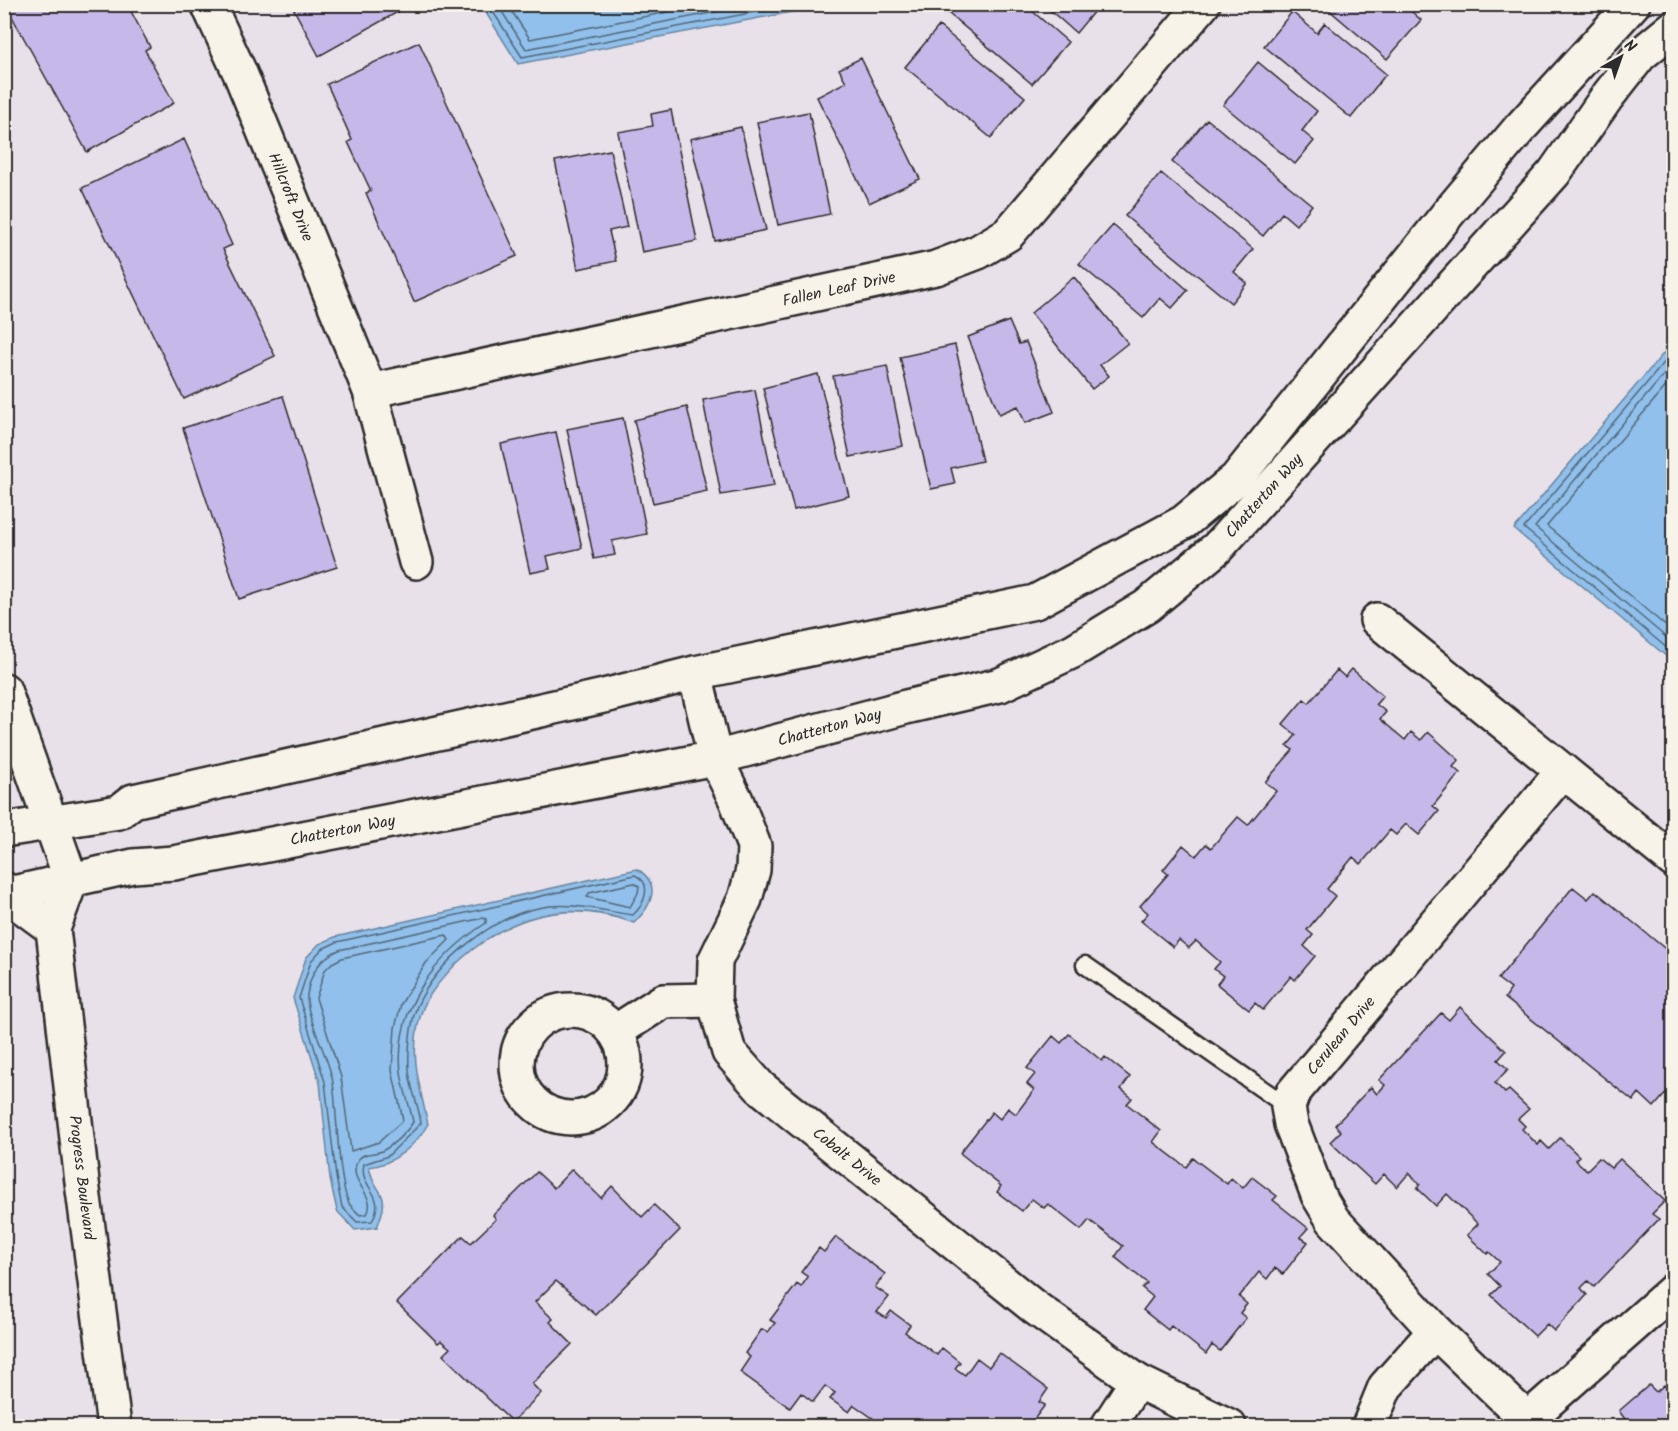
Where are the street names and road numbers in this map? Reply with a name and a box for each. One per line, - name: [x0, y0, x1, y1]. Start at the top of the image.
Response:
- street label: Hillcroft Drive: [261, 149, 320, 245]
- street label: Fallen Leaf Drive: [780, 265, 898, 314]
- street label: Chatterton Way: [1219, 447, 1309, 544]
- street label: Chatterton Way: [775, 701, 885, 753]
- street label: Chatterton Way: [288, 808, 398, 853]
- street label: Cerulean Drive: [1300, 991, 1382, 1081]
- street label: Progress Boulevard: [62, 1114, 102, 1242]
- street label: Cobalt Drive: [807, 1121, 887, 1192]

